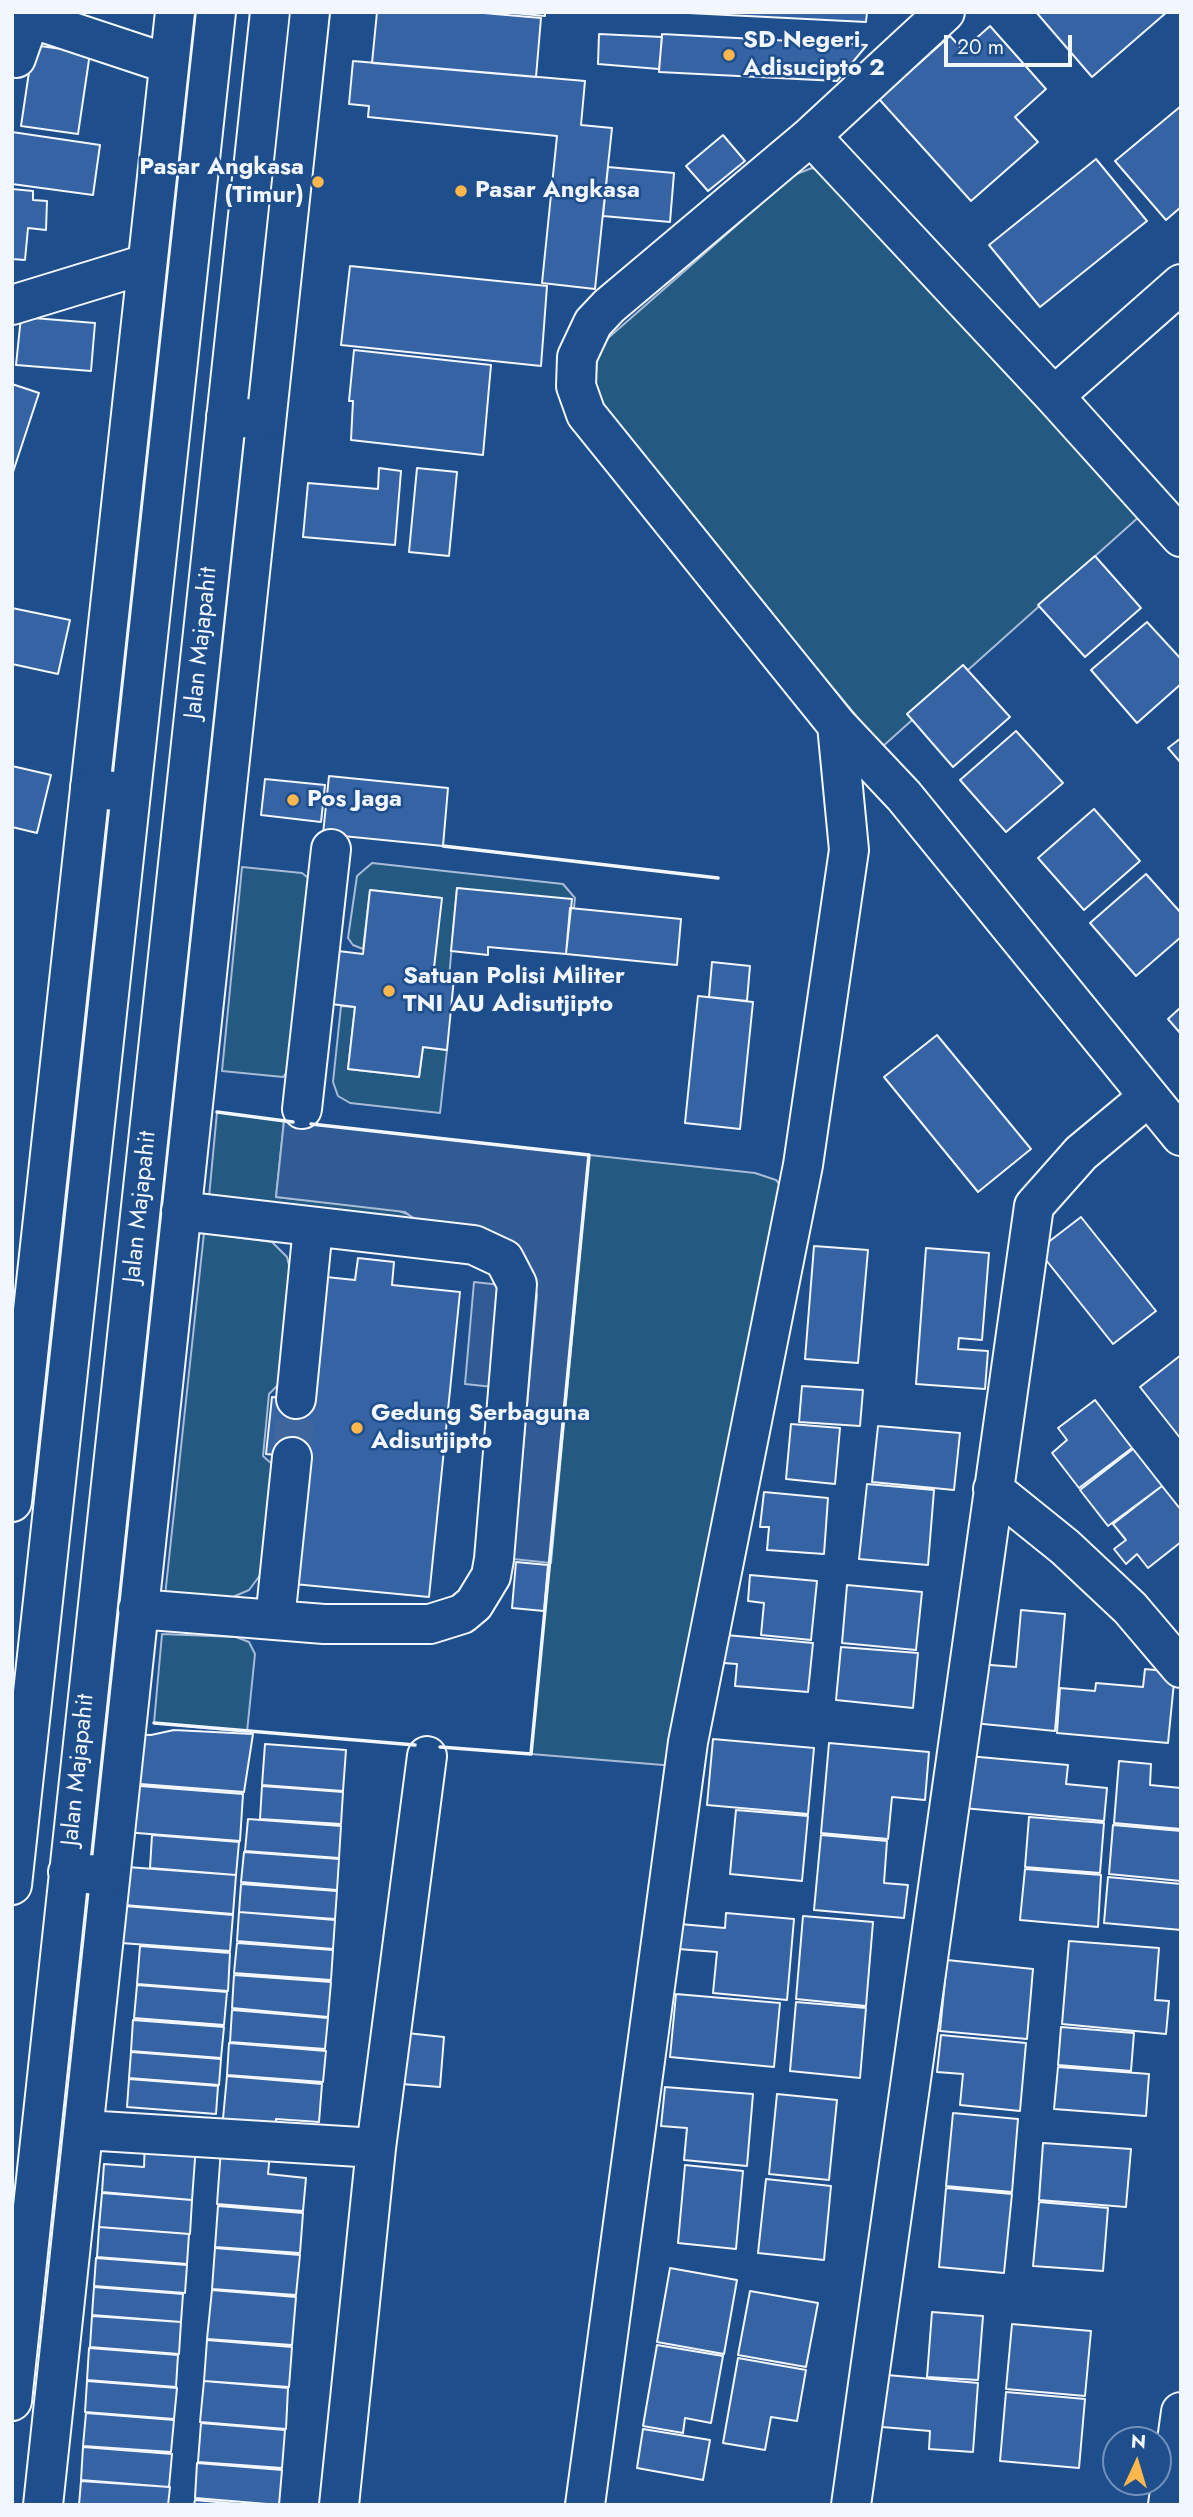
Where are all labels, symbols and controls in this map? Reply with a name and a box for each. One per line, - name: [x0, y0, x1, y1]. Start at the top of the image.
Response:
- scale bar: [948, 21, 1076, 65]
- place label: SD Negeri Adisucipto 2: [743, 27, 885, 83]
- text: 20 m: [957, 32, 1004, 62]
- marker: SD Negeri Adisucipto 2: [721, 47, 737, 63]
- place label: Pasar Angkasa (Timur): [139, 154, 304, 210]
- marker: Pasar Angkasa (Timur): [310, 174, 326, 190]
- place label: Pasar Angkasa: [475, 177, 640, 205]
- marker: Pasar Angkasa: [453, 183, 469, 199]
- street label: Jalan Majapahit: [180, 566, 224, 720]
- place label: Pos Jaga: [307, 786, 402, 814]
- marker: Pos Jaga: [285, 792, 301, 808]
- place label: Satuan Polisi Militer TNI AU Adisutjipto: [403, 963, 625, 1019]
- marker: Satuan Polisi Militer TNI AU Adisutjipto: [381, 983, 397, 999]
- street label: Jalan Majapahit: [119, 1130, 163, 1284]
- place label: Gedung Serbaguna Adisutjipto: [371, 1400, 590, 1456]
- marker: Gedung Serbaguna Adisutjipto: [349, 1420, 365, 1436]
- street label: Jalan Majapahit: [57, 1693, 101, 1847]
- north arrow: [1102, 2426, 1172, 2496]
- text: N: [1130, 2428, 1147, 2456]

